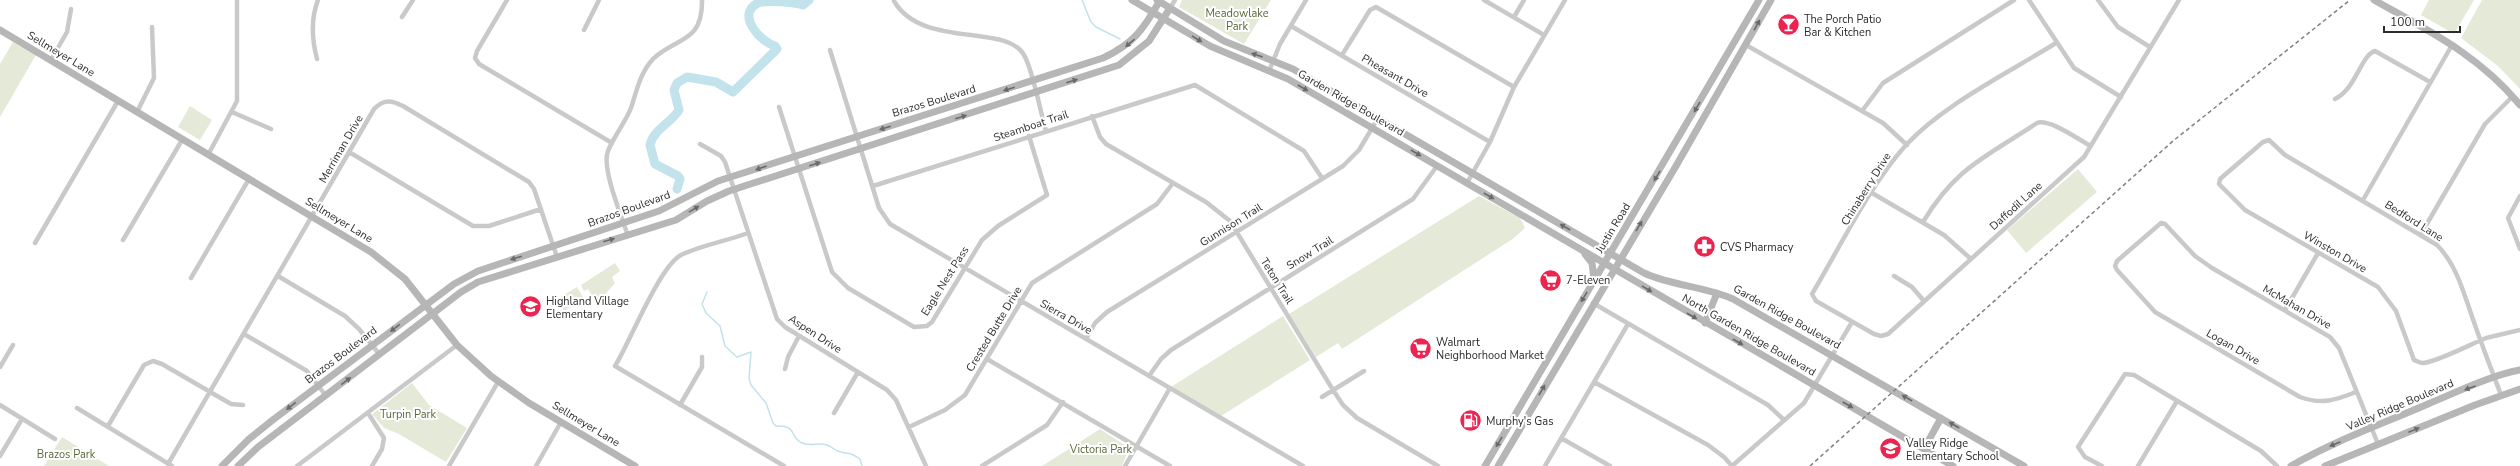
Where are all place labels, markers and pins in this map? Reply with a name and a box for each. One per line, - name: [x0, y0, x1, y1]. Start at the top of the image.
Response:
- bar icon: The Porch Patio Bar & Kitchen: [1775, 12, 1801, 38]
- place label: The Porch Patio Bar & Kitchen: [1804, 12, 1881, 40]
- pharmacy icon: CVS Pharmacy: [1691, 234, 1717, 260]
- place label: CVS Pharmacy: [1720, 240, 1794, 255]
- supermarket icon: 7-Eleven: [1538, 267, 1564, 293]
- place label: 7-Eleven: [1566, 273, 1610, 288]
- school or university icon: Highland Village Elementary: [518, 294, 544, 320]
- place label: Highland Village Elementary: [546, 294, 629, 322]
- supermarket icon: Walmart Neighborhood Market: [1408, 335, 1434, 361]
- place label: Walmart Neighborhood Market: [1436, 335, 1544, 363]
- fuel station icon: Murphy's Gas: [1458, 408, 1484, 434]
- place label: Murphy's Gas: [1486, 414, 1553, 429]
- school or university icon: Valley Ridge Elementary School: [1877, 436, 1903, 462]
- place label: Valley Ridge Elementary School: [1905, 436, 2000, 464]

